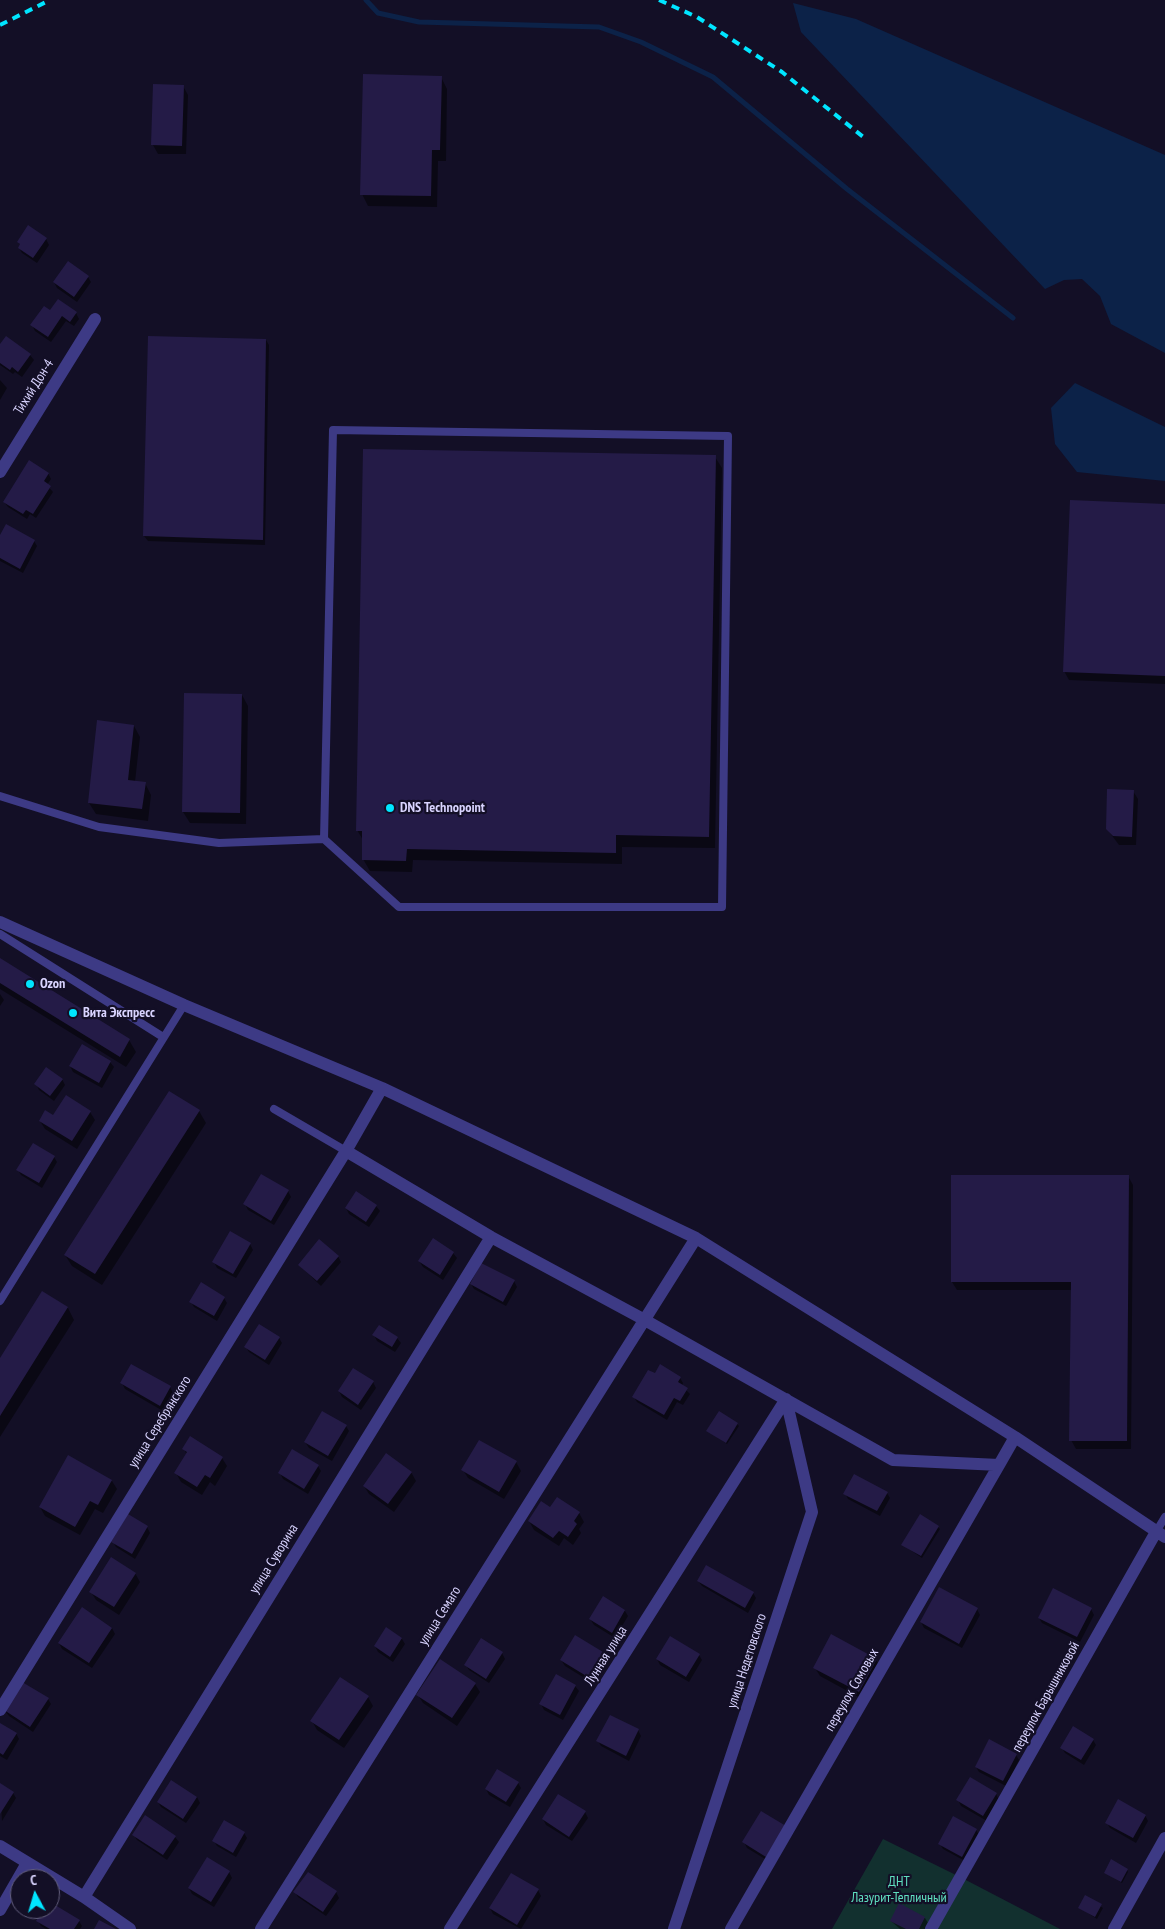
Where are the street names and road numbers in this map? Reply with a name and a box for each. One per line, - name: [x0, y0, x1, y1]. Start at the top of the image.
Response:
- street label: Тихий Дон-4: [10, 356, 58, 418]
- street label: улица Серебрянского: [125, 1373, 195, 1471]
- street label: улица Суворина: [246, 1521, 302, 1597]
- street label: улица Семаго: [415, 1583, 465, 1649]
- street label: улица Недетовского: [724, 1611, 770, 1711]
- street label: Лунная улица: [581, 1623, 631, 1689]
- street label: переулок Барышниковой: [1009, 1639, 1083, 1755]
- street label: переулок Сомовых: [821, 1646, 883, 1734]

